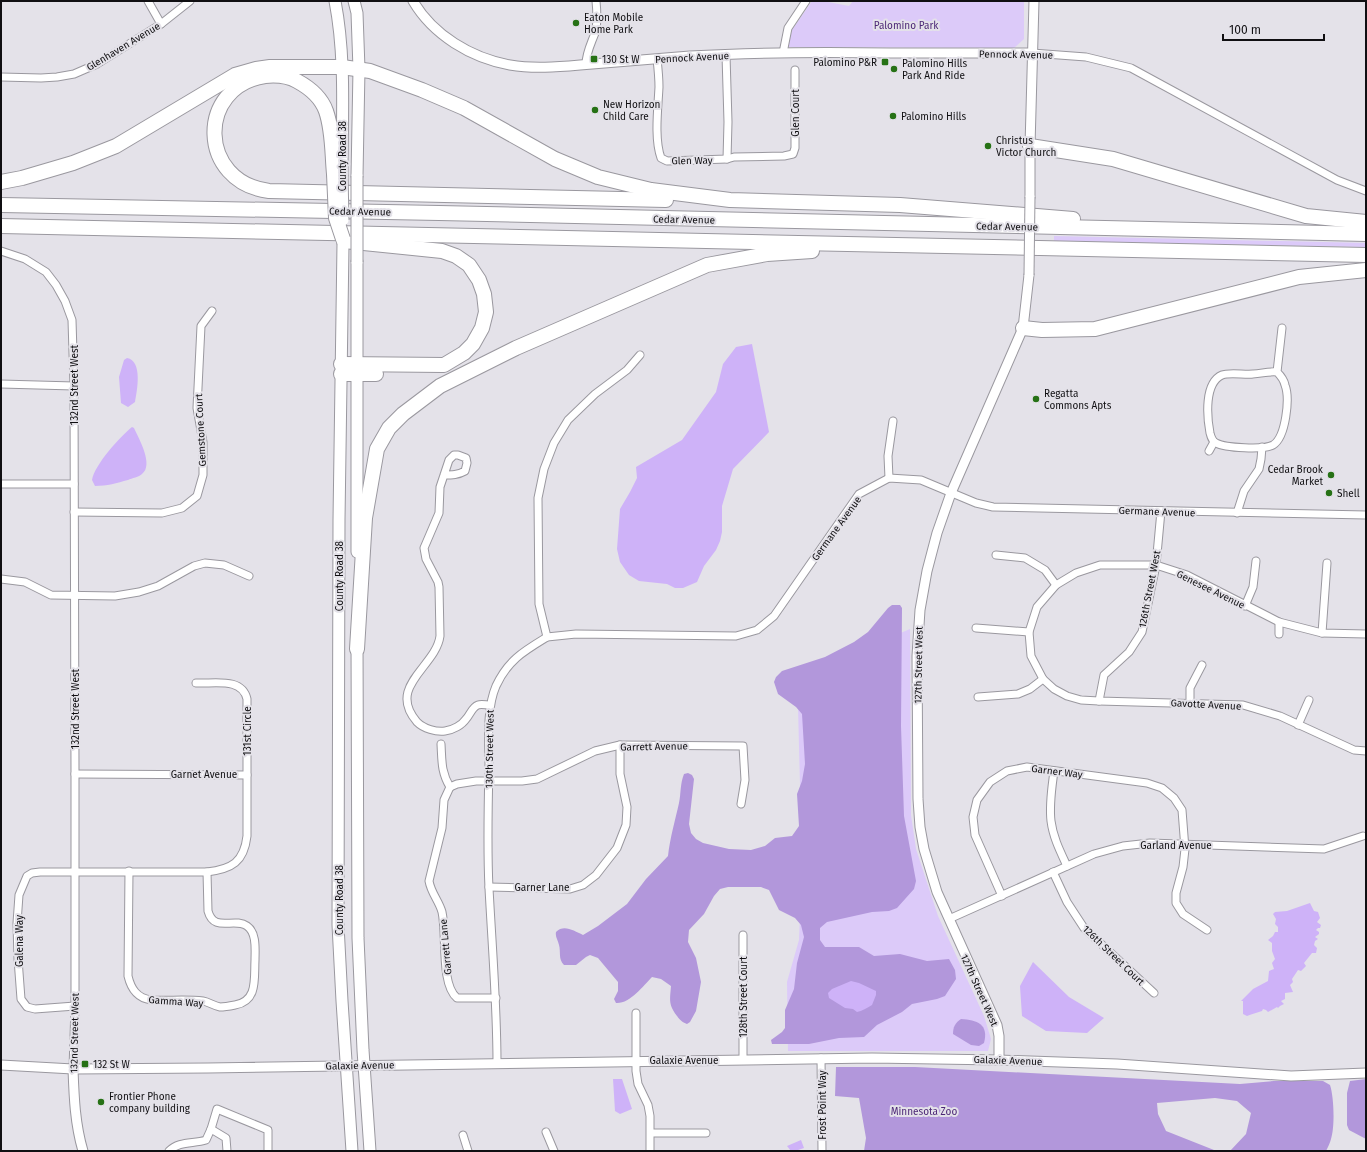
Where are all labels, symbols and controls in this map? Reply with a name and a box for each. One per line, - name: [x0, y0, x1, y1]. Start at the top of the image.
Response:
- place label: Eaton Mobile Home Park: [584, 12, 643, 36]
- scale bar: [1223, 16, 1324, 42]
- marker: Eaton Mobile Home Park: [571, 18, 581, 28]
- street label: Glenhaven Avenue: [85, 20, 162, 74]
- park label: Palomino Park: [874, 20, 939, 32]
- text: 100 m: [1229, 23, 1261, 37]
- street label: Pennock Avenue: [979, 48, 1053, 62]
- street label: Pennock Avenue: [655, 50, 729, 66]
- marker: 130 St W: [589, 54, 599, 64]
- place label: 130 St W: [602, 54, 640, 66]
- place label: Palomino P&R: [813, 57, 877, 69]
- marker: Palomino P&R: [880, 57, 890, 67]
- place label: Palomino Hills Park And Ride: [902, 58, 968, 82]
- marker: Palomino Hills Park And Ride: [889, 64, 899, 74]
- street label: Glen Court: [790, 89, 802, 137]
- place label: New Horizon Child Care: [603, 99, 660, 123]
- marker: New Horizon Child Care: [590, 105, 600, 115]
- marker: Palomino Hills: [888, 111, 898, 121]
- place label: Palomino Hills: [901, 111, 967, 123]
- street label: County Road 38: [337, 120, 349, 191]
- place label: Christus Victor Church: [996, 135, 1056, 159]
- marker: Christus Victor Church: [983, 141, 993, 151]
- street label: Glen Way: [671, 155, 713, 167]
- street label: Cedar Avenue: [329, 205, 391, 219]
- street label: Cedar Avenue: [653, 213, 715, 227]
- street label: Cedar Avenue: [976, 220, 1038, 234]
- street label: 132nd Street West: [69, 344, 81, 425]
- place label: Regatta Commons Apts: [1044, 388, 1112, 412]
- street label: Gemstone Court: [193, 393, 209, 467]
- marker: Regatta Commons Apts: [1031, 394, 1041, 404]
- place label: Cedar Brook Market: [1268, 464, 1324, 488]
- marker: Cedar Brook Market: [1326, 470, 1336, 480]
- marker: Shell: [1324, 488, 1334, 498]
- place label: Shell: [1337, 488, 1360, 500]
- street label: Germane Avenue: [809, 494, 864, 563]
- street label: Germane Avenue: [1118, 505, 1196, 519]
- street label: County Road 38: [334, 540, 346, 611]
- street label: 126th Street West: [1137, 549, 1163, 629]
- street label: Genesee Avenue: [1174, 568, 1247, 612]
- street label: 127th Street West: [912, 626, 926, 704]
- street label: 132nd Street West: [70, 668, 82, 749]
- street label: Gavotte Avenue: [1170, 697, 1242, 713]
- street label: 131st Circle: [242, 706, 254, 756]
- street label: 130th Street West: [483, 709, 497, 788]
- street label: Garrett Avenue: [620, 740, 688, 754]
- street label: Garner Way: [1031, 763, 1083, 781]
- street label: Garnet Avenue: [171, 769, 237, 781]
- street label: Garland Avenue: [1140, 840, 1212, 852]
- street label: County Road 38: [334, 864, 346, 935]
- street label: Garner Lane: [514, 882, 570, 894]
- street label: Galena Way: [14, 915, 26, 967]
- street label: Garrett Lane: [438, 918, 454, 975]
- street label: 126th Street Court: [1080, 923, 1147, 988]
- street label: 127th Street West: [958, 953, 1000, 1029]
- street label: 128th Street Court: [738, 956, 750, 1038]
- street label: 132nd Street West: [68, 992, 82, 1073]
- street label: Gamma Way: [148, 994, 204, 1010]
- street label: Galaxie Avenue: [973, 1054, 1043, 1068]
- street label: Galaxie Avenue: [650, 1055, 718, 1067]
- marker: 132 St W: [80, 1059, 90, 1069]
- place label: 132 St W: [93, 1059, 131, 1071]
- street label: Galaxie Avenue: [325, 1059, 395, 1073]
- street label: Frost Point Way: [817, 1070, 829, 1140]
- place label: Frontier Phone company building: [109, 1091, 191, 1115]
- marker: Frontier Phone company building: [96, 1097, 106, 1107]
- park label: Minnesota Zoo: [891, 1106, 957, 1118]

